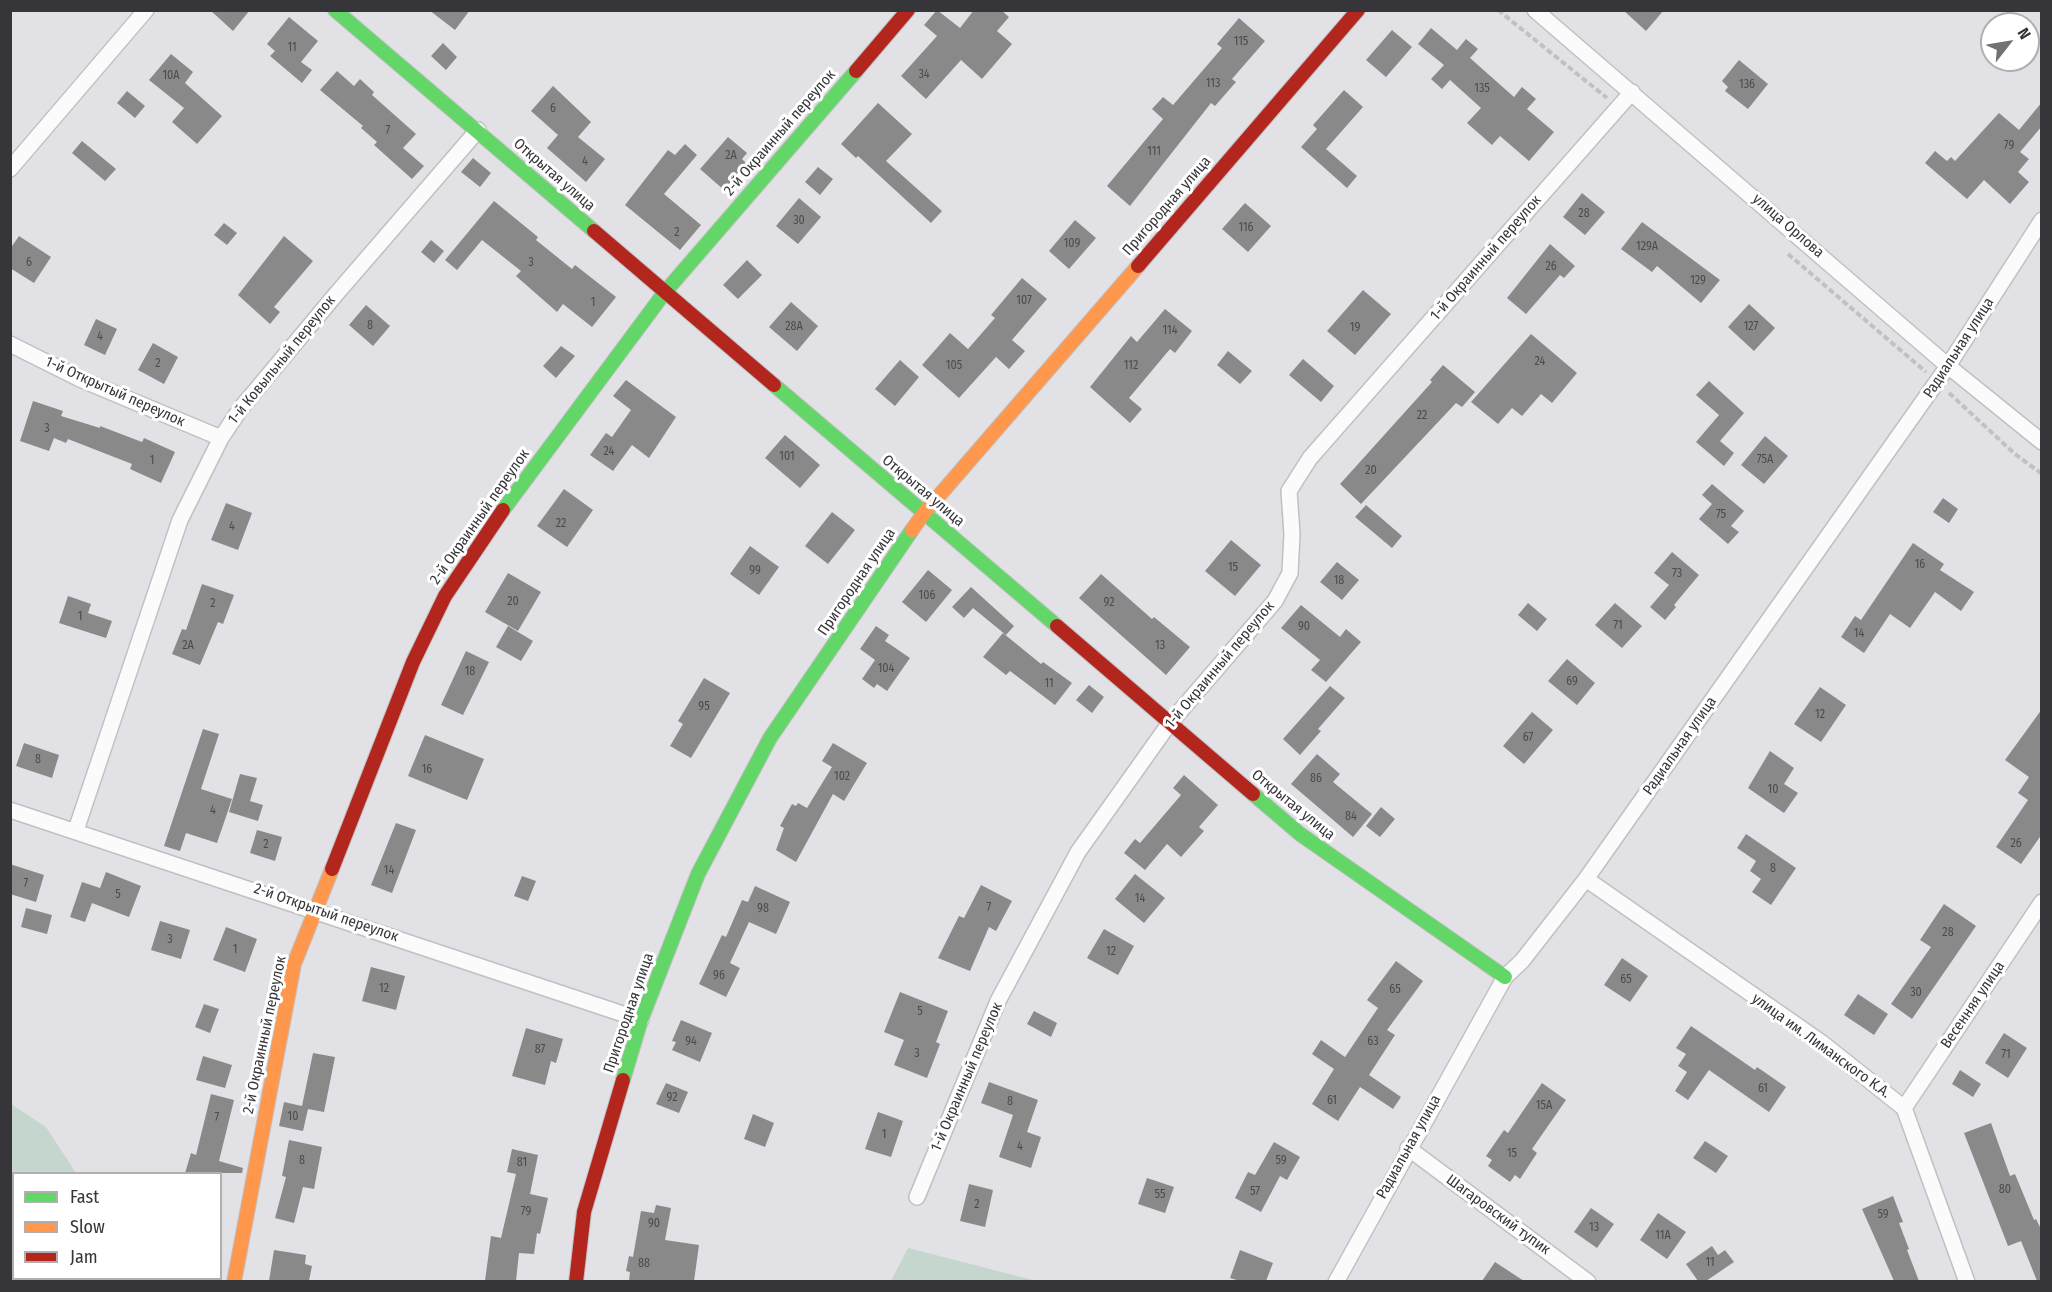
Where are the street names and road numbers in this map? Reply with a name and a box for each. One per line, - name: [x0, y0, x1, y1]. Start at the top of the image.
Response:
- street label: 2-й Окраинный переулок: [720, 66, 840, 200]
- street label: Открытая улица: [510, 135, 598, 215]
- street label: Пригородная улица: [1119, 153, 1215, 259]
- street label: улица Орлова: [1749, 190, 1827, 262]
- street label: 1-й Окраинный переулок: [1427, 192, 1545, 324]
- street label: 1-й Ковыльный переулок: [225, 292, 339, 428]
- street label: Радиальная улица: [1920, 294, 1998, 402]
- street label: 1-й Открытый переулок: [42, 353, 188, 431]
- street label: 2-й Окраинный переулок: [427, 446, 533, 588]
- street label: Открытая улица: [878, 451, 968, 531]
- street label: Пригородная улица: [814, 525, 900, 639]
- street label: 1-й Окраинный переулок: [1162, 598, 1278, 732]
- street label: Радиальная улица: [1639, 693, 1721, 799]
- street label: Открытая улица: [1248, 766, 1338, 844]
- street label: 2-й Открытый переулок: [251, 880, 401, 946]
- street label: Пригородная улица: [600, 951, 658, 1075]
- street label: 2-й Окраинный переулок: [239, 954, 291, 1116]
- street label: Весенняя улица: [1937, 958, 2009, 1052]
- street label: улица им. Лиманского К.А.: [1748, 990, 1894, 1102]
- street label: 1-й Окраинный переулок: [927, 1000, 1007, 1154]
- street label: Радиальная улица: [1373, 1092, 1445, 1202]
- street label: Шагаровский тупик: [1442, 1171, 1554, 1259]

